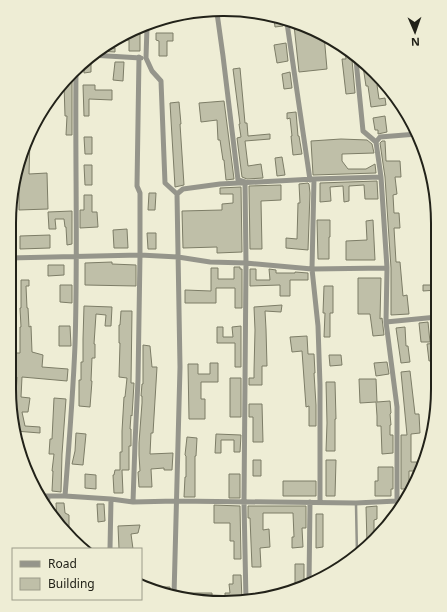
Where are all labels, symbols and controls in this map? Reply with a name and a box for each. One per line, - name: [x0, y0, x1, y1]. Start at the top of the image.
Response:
- north arrow: [395, 12, 435, 52]
- text: N: [411, 35, 420, 50]
- legend: [12, 548, 142, 600]
- text: Road: [48, 555, 77, 572]
- text: Building: [48, 575, 95, 592]

